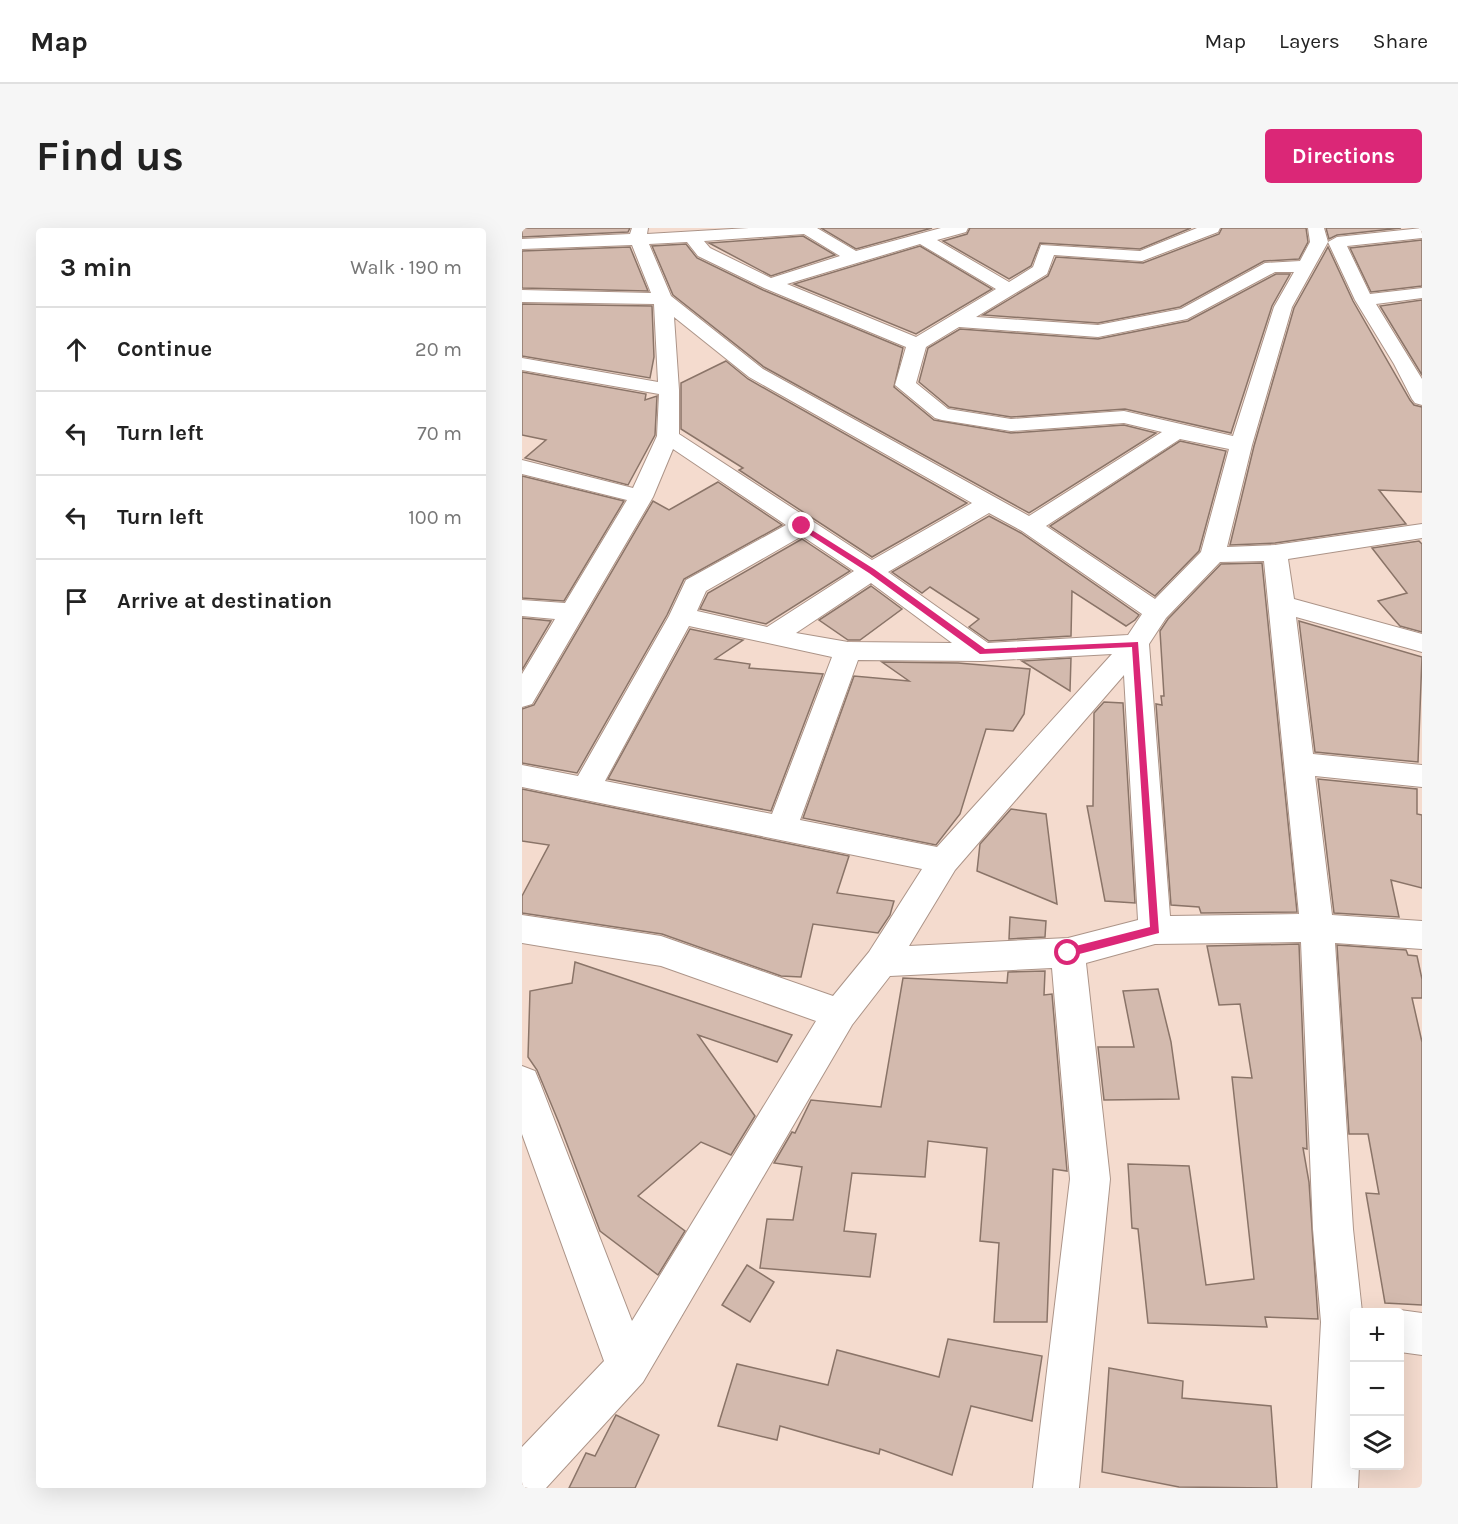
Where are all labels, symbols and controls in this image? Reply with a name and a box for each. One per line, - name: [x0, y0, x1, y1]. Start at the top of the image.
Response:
- text: Map: [30, 25, 88, 58]
- text: Map: [1204, 29, 1246, 53]
- text: Layers: [1279, 29, 1340, 53]
- text: Share: [1373, 29, 1428, 53]
- button: Directions: [1265, 129, 1422, 183]
- text: Find us: [36, 131, 184, 181]
- text: 3 min: [60, 252, 132, 283]
- text: Walk · 190 m: [350, 256, 462, 279]
- icon: ahead: [60, 333, 93, 366]
- text: Continue: [117, 336, 212, 362]
- text: 20 m: [415, 338, 462, 361]
- icon: left: [60, 417, 93, 450]
- text: Turn left: [117, 420, 204, 446]
- text: 70 m: [417, 422, 462, 445]
- icon: left: [60, 501, 93, 534]
- text: Turn left: [117, 504, 204, 530]
- text: 100 m: [408, 506, 462, 529]
- route end: [788, 512, 814, 538]
- icon: arrive: [60, 585, 93, 618]
- text: Arrive at destination: [117, 588, 332, 614]
- route start: [1054, 939, 1080, 965]
- map controls: [1350, 1308, 1404, 1470]
- button: +: [1350, 1308, 1404, 1362]
- button: −: [1350, 1362, 1404, 1416]
- button: layers: [1350, 1416, 1404, 1470]

